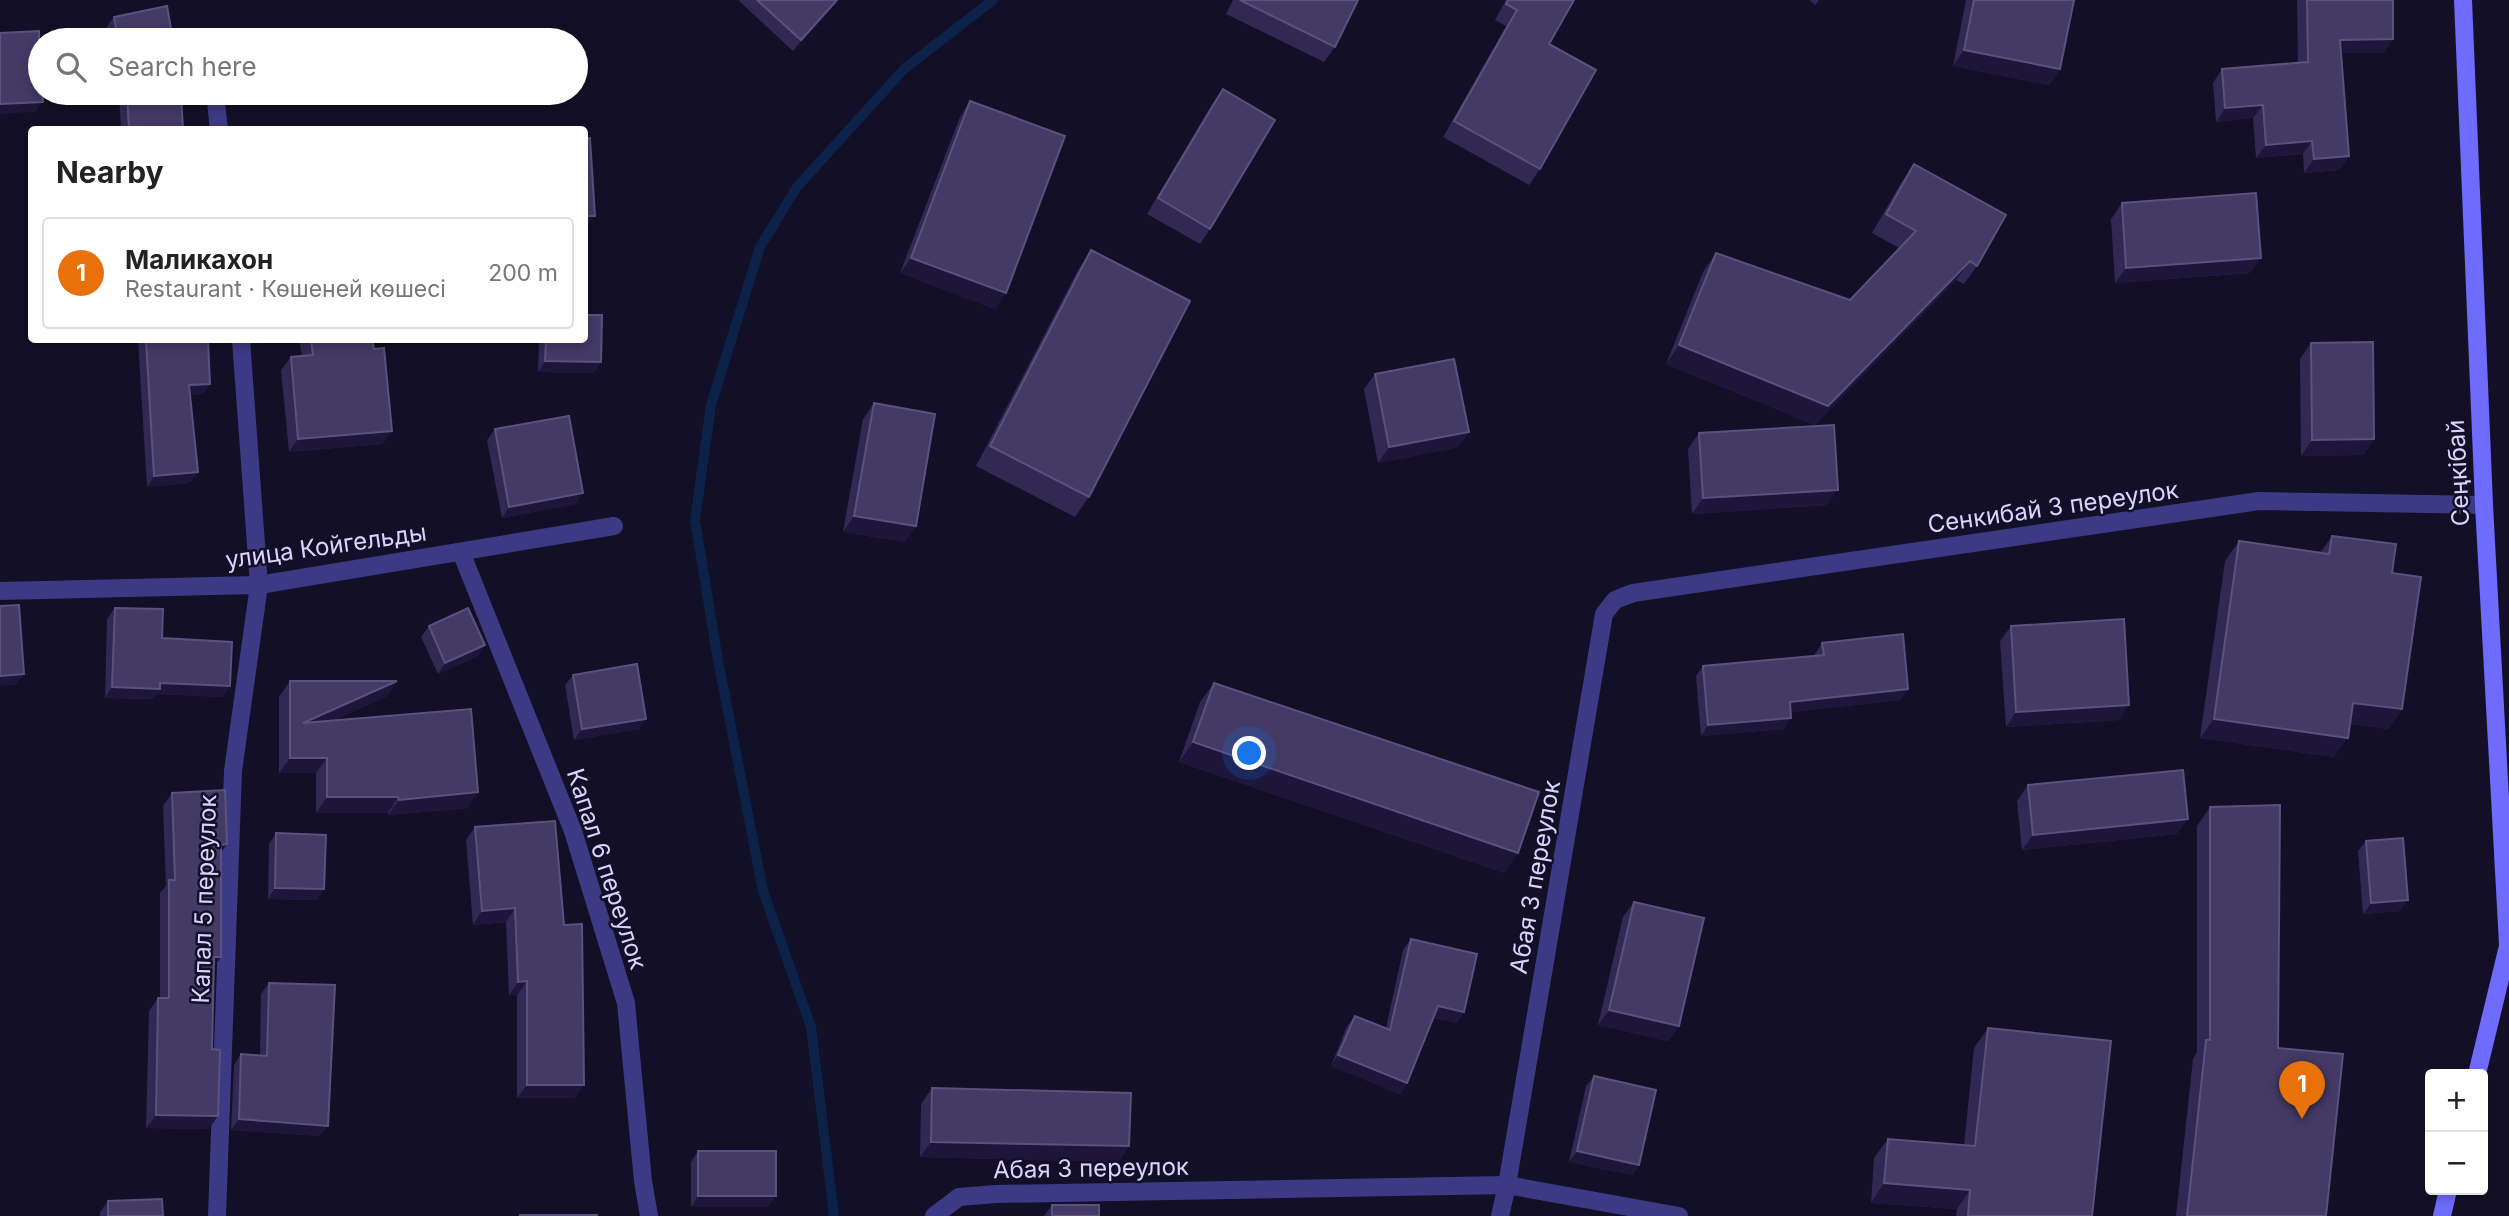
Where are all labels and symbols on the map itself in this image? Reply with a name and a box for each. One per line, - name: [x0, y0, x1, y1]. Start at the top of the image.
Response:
- street label: Сеңкібай: [2441, 419, 2475, 527]
- street label: Сенкибай 3 переулок: [1926, 475, 2180, 539]
- street label: улица Койгельды: [224, 518, 428, 574]
- your location: [1232, 736, 1266, 770]
- street label: Капал 6 переулок: [561, 765, 653, 973]
- street label: Абая 3 переулок: [1504, 778, 1566, 976]
- street label: Капал 5 переулок: [186, 794, 222, 1004]
- pin: 1: [2279, 1061, 2325, 1119]
- street label: Абая 3 переулок: [993, 1152, 1189, 1184]

